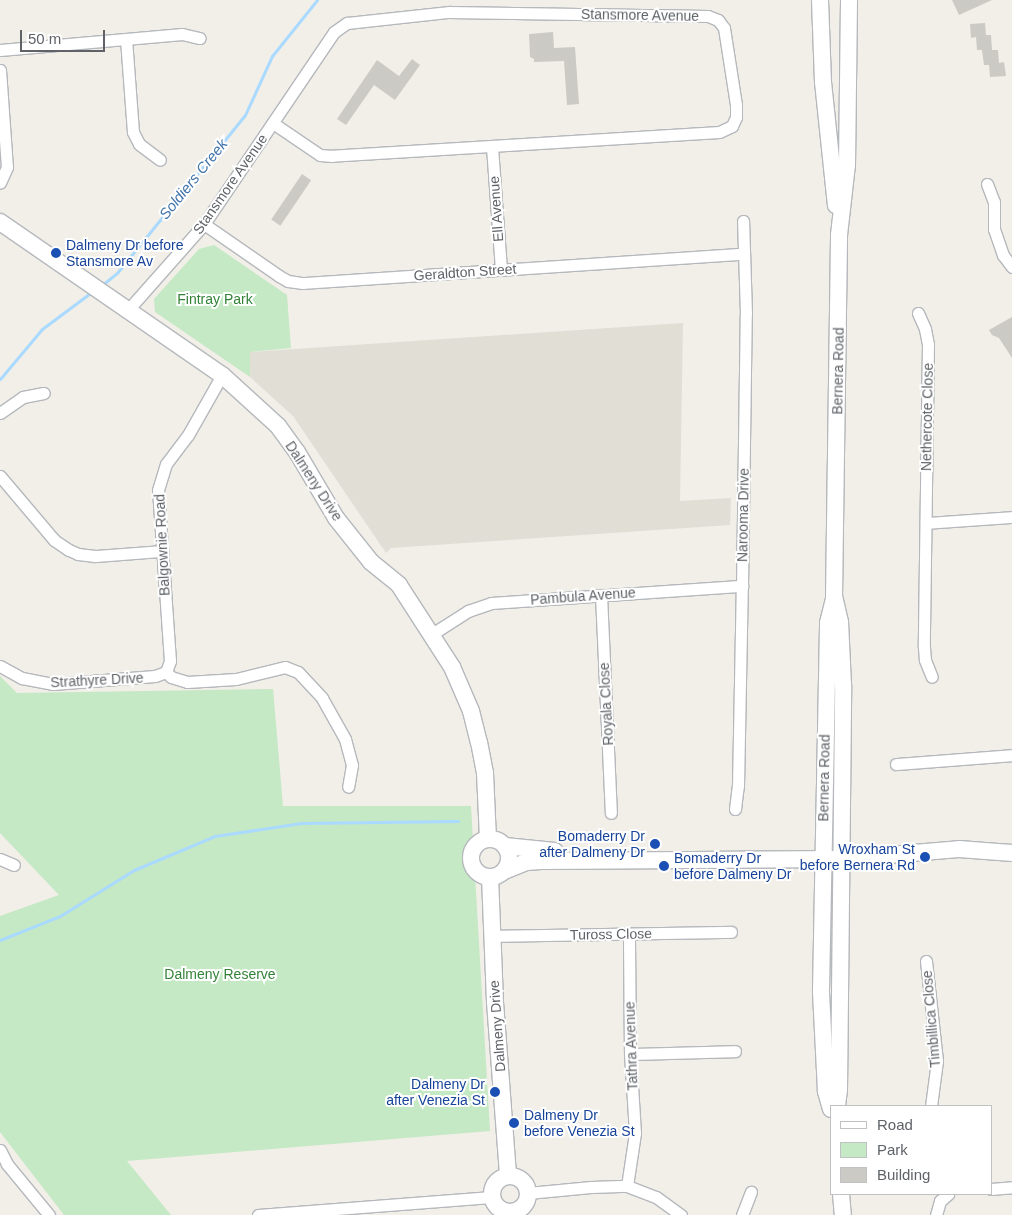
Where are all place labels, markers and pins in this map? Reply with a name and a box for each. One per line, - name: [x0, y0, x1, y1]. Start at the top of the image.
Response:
- place label: Dalmeny Dr before Stansmore Av: [66, 237, 183, 270]
- marker: Dalmeny Dr before Stansmore Av: [50, 247, 62, 259]
- place label: Bomaderry Dr after Dalmeny Dr: [539, 828, 645, 860]
- marker: Bomaderry Dr after Dalmeny Dr: [649, 838, 661, 850]
- place label: Wroxham St before Bernera Rd: [800, 841, 915, 874]
- place label: Bomaderry Dr before Dalmeny Dr: [674, 850, 791, 882]
- marker: Wroxham St before Bernera Rd: [919, 851, 931, 863]
- marker: Bomaderry Dr before Dalmeny Dr: [658, 860, 670, 872]
- place label: Dalmeny Dr after Venezia St: [386, 1076, 485, 1108]
- marker: Dalmeny Dr after Venezia St: [489, 1086, 501, 1098]
- place label: Dalmeny Dr before Venezia St: [524, 1107, 635, 1140]
- marker: Dalmeny Dr before Venezia St: [508, 1117, 520, 1129]

